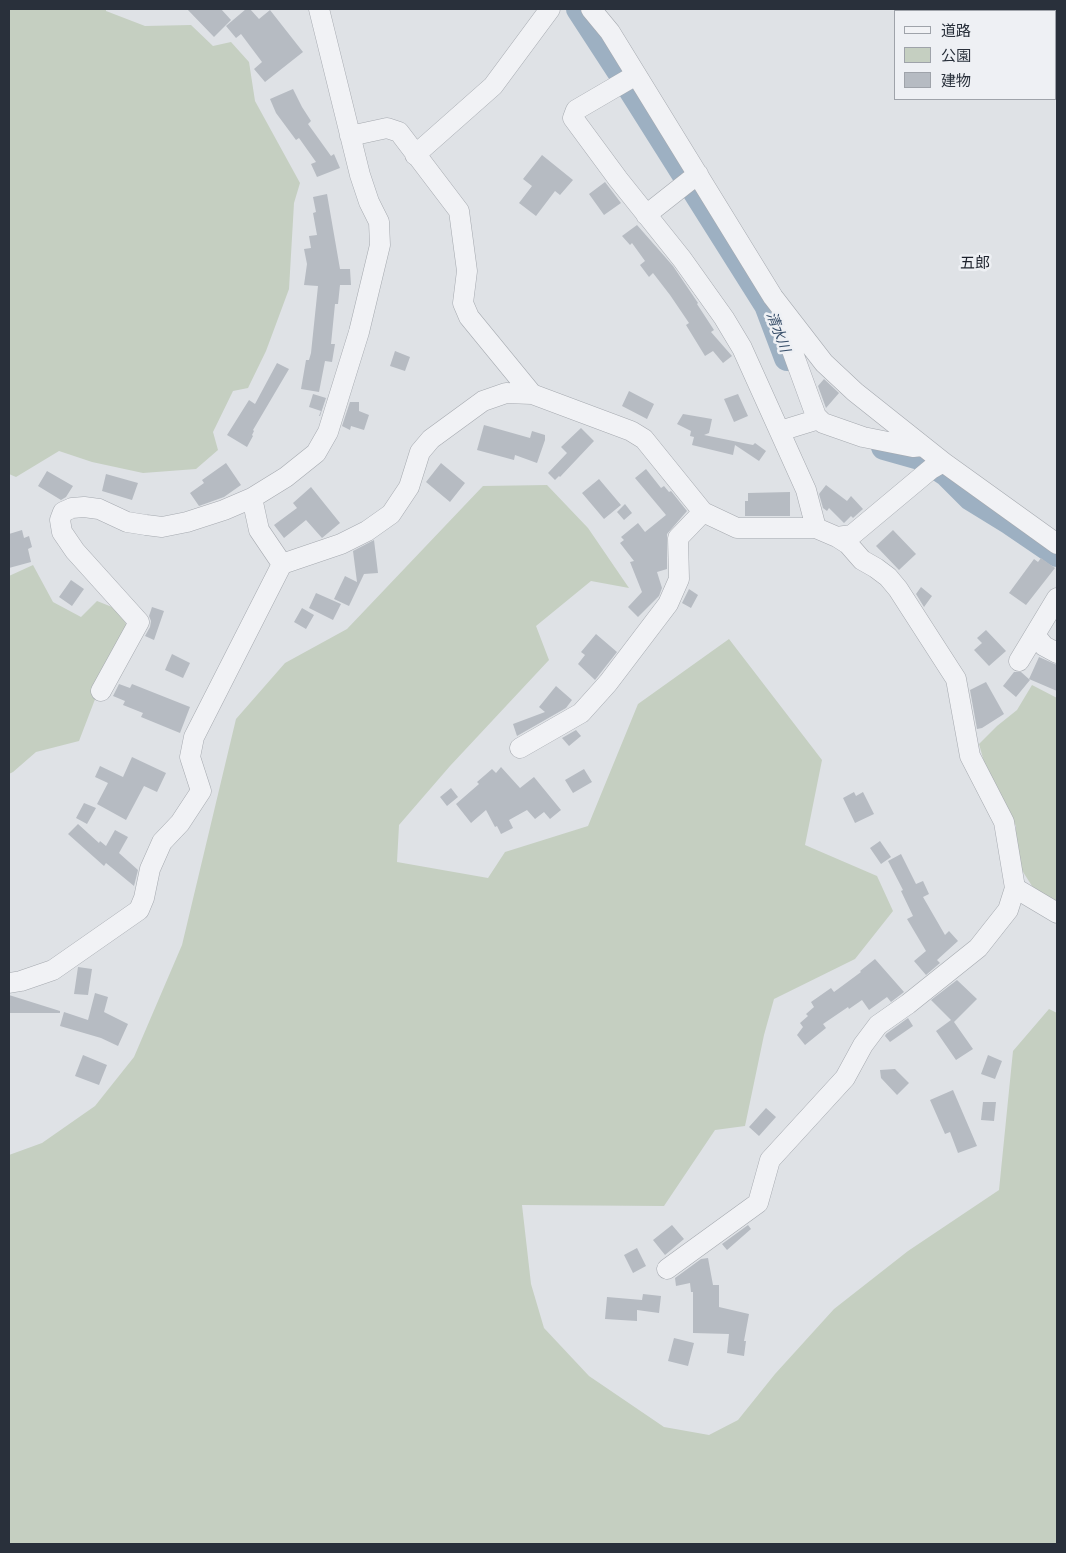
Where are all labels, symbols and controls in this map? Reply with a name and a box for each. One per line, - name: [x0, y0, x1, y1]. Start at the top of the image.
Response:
- legend: [894, 10, 1056, 100]
- text: 道路: [941, 22, 971, 40]
- text: 公園: [941, 47, 971, 65]
- text: 建物: [941, 72, 971, 90]
- district label: 五郎: [960, 254, 990, 272]
- water label: 清水川: [763, 309, 793, 355]

